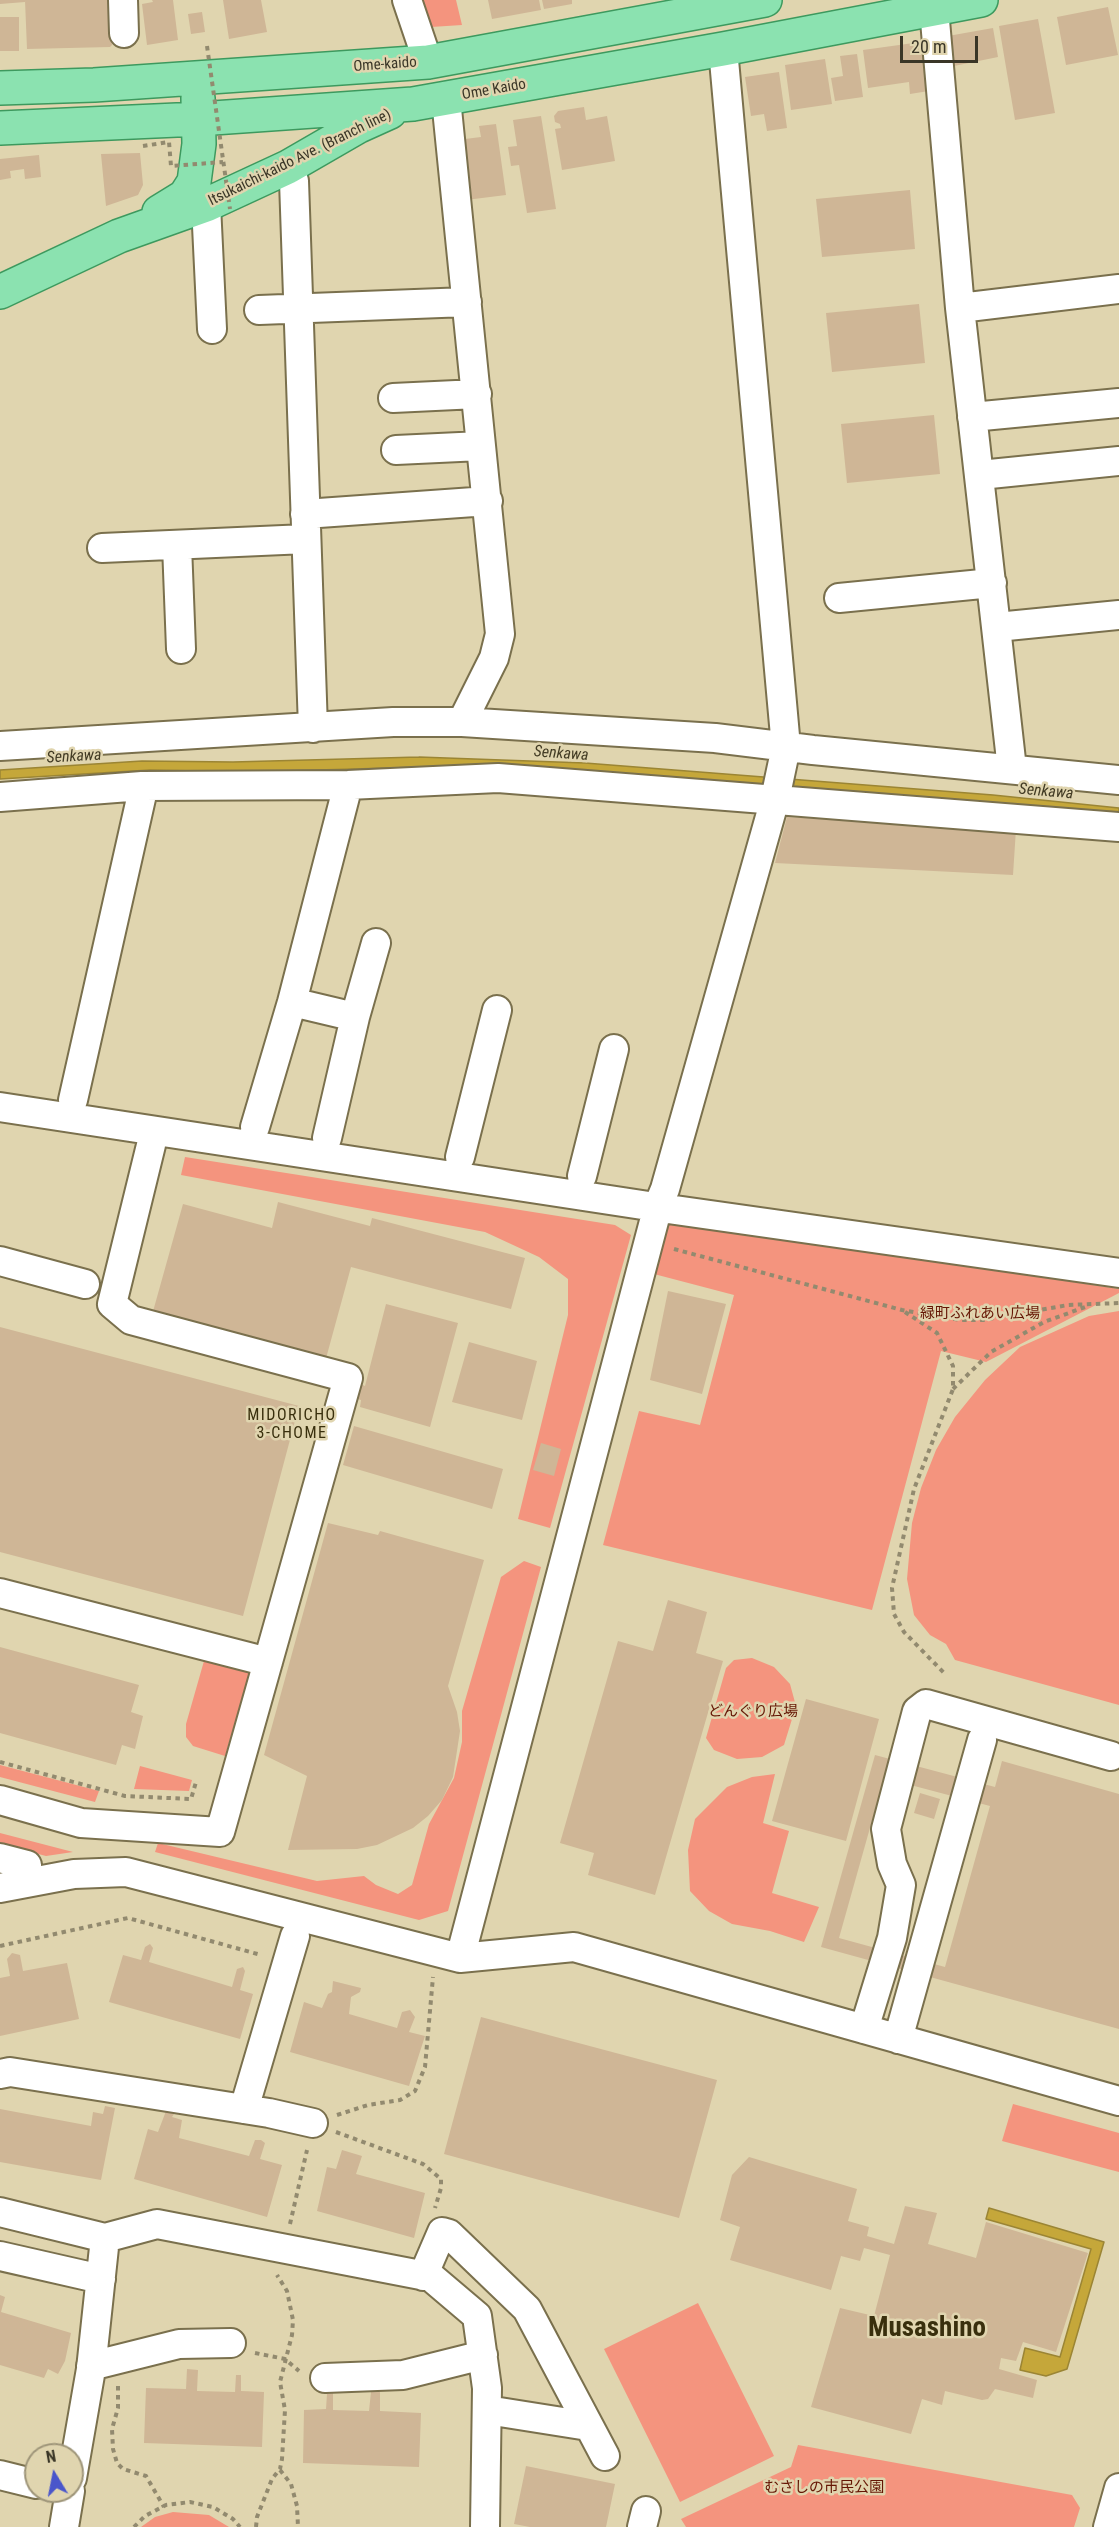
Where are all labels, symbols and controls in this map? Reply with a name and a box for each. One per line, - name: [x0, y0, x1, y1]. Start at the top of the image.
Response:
- scale bar: [903, 24, 981, 62]
- text: 20 m: [911, 36, 946, 57]
- street label: Ome-kaido: [353, 54, 417, 76]
- street label: Ome Kaido: [461, 76, 527, 104]
- street label: Itsukaichi-kaido Ave. (Branch line): [206, 106, 394, 210]
- water label: Senkawa: [533, 743, 589, 765]
- water label: Senkawa: [46, 746, 102, 768]
- water label: Senkawa: [1018, 780, 1074, 804]
- park label: 緑町ふれあい広場: [920, 1305, 1040, 1323]
- district label: MIDORICHO 3-CHOME: [247, 1406, 337, 1444]
- park label: どんぐり広場: [708, 1703, 798, 1721]
- district label: Musashino: [868, 2313, 986, 2345]
- north arrow: [24, 2443, 84, 2503]
- text: N: [45, 2447, 58, 2467]
- park label: むさしの市民公園: [764, 2479, 884, 2497]

